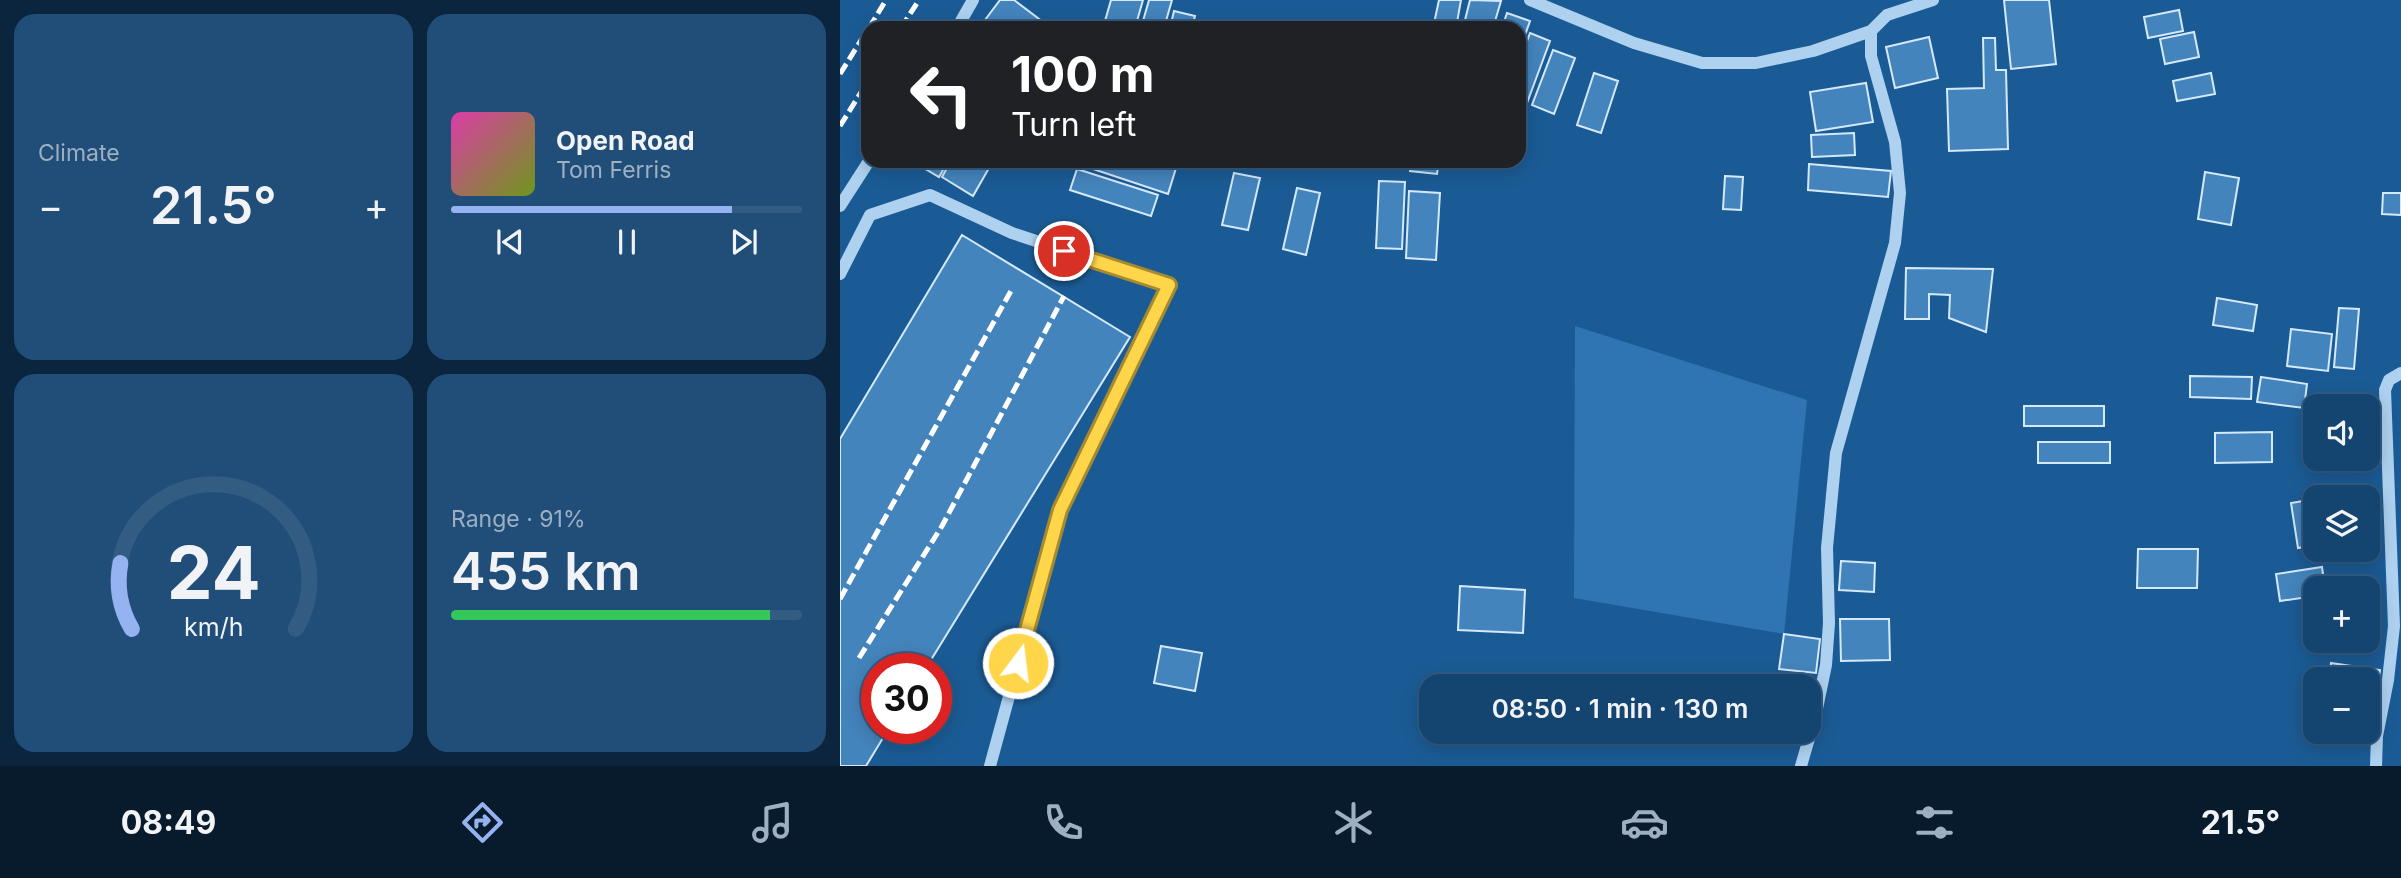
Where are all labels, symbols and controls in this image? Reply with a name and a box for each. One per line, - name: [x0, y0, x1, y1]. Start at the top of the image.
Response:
- text: 100 m: [1011, 45, 1155, 104]
- icon: left: [896, 49, 987, 140]
- text: Turn left: [1011, 105, 1136, 144]
- text: Open Road: [556, 125, 695, 156]
- text: Climate: [38, 139, 120, 167]
- text: Tom Ferris: [556, 156, 671, 184]
- text: 21.5°: [150, 174, 277, 237]
- text: −: [38, 183, 63, 229]
- text: +: [364, 183, 389, 229]
- pin: [1034, 221, 1094, 281]
- icon: previous: [491, 223, 529, 261]
- icon: pause: [608, 223, 646, 261]
- icon: next: [725, 223, 763, 261]
- icon: arrive: [1045, 232, 1083, 270]
- map controls: [2303, 394, 2380, 744]
- button: sound: [2303, 394, 2380, 471]
- button: layers: [2303, 485, 2380, 562]
- text: Range · 91%: [451, 505, 585, 533]
- text: 24: [167, 528, 260, 617]
- text: 455 km: [451, 540, 641, 603]
- button: +: [2303, 576, 2380, 653]
- text: km/h: [184, 612, 243, 642]
- position arrow: [981, 626, 1055, 700]
- speed limit sign: 30: [861, 653, 952, 744]
- button: −: [2303, 667, 2380, 744]
- text: 08:50 · 1 min · 130 m: [1492, 693, 1748, 724]
- icon: directions: [458, 798, 507, 847]
- icon: music: [748, 798, 797, 847]
- icon: phone: [1039, 798, 1088, 847]
- icon: climate: [1329, 798, 1378, 847]
- icon: car: [1620, 798, 1669, 847]
- icon: filters: [1910, 798, 1959, 847]
- text: 08:49: [121, 803, 216, 842]
- text: 21.5°: [2201, 803, 2280, 842]

